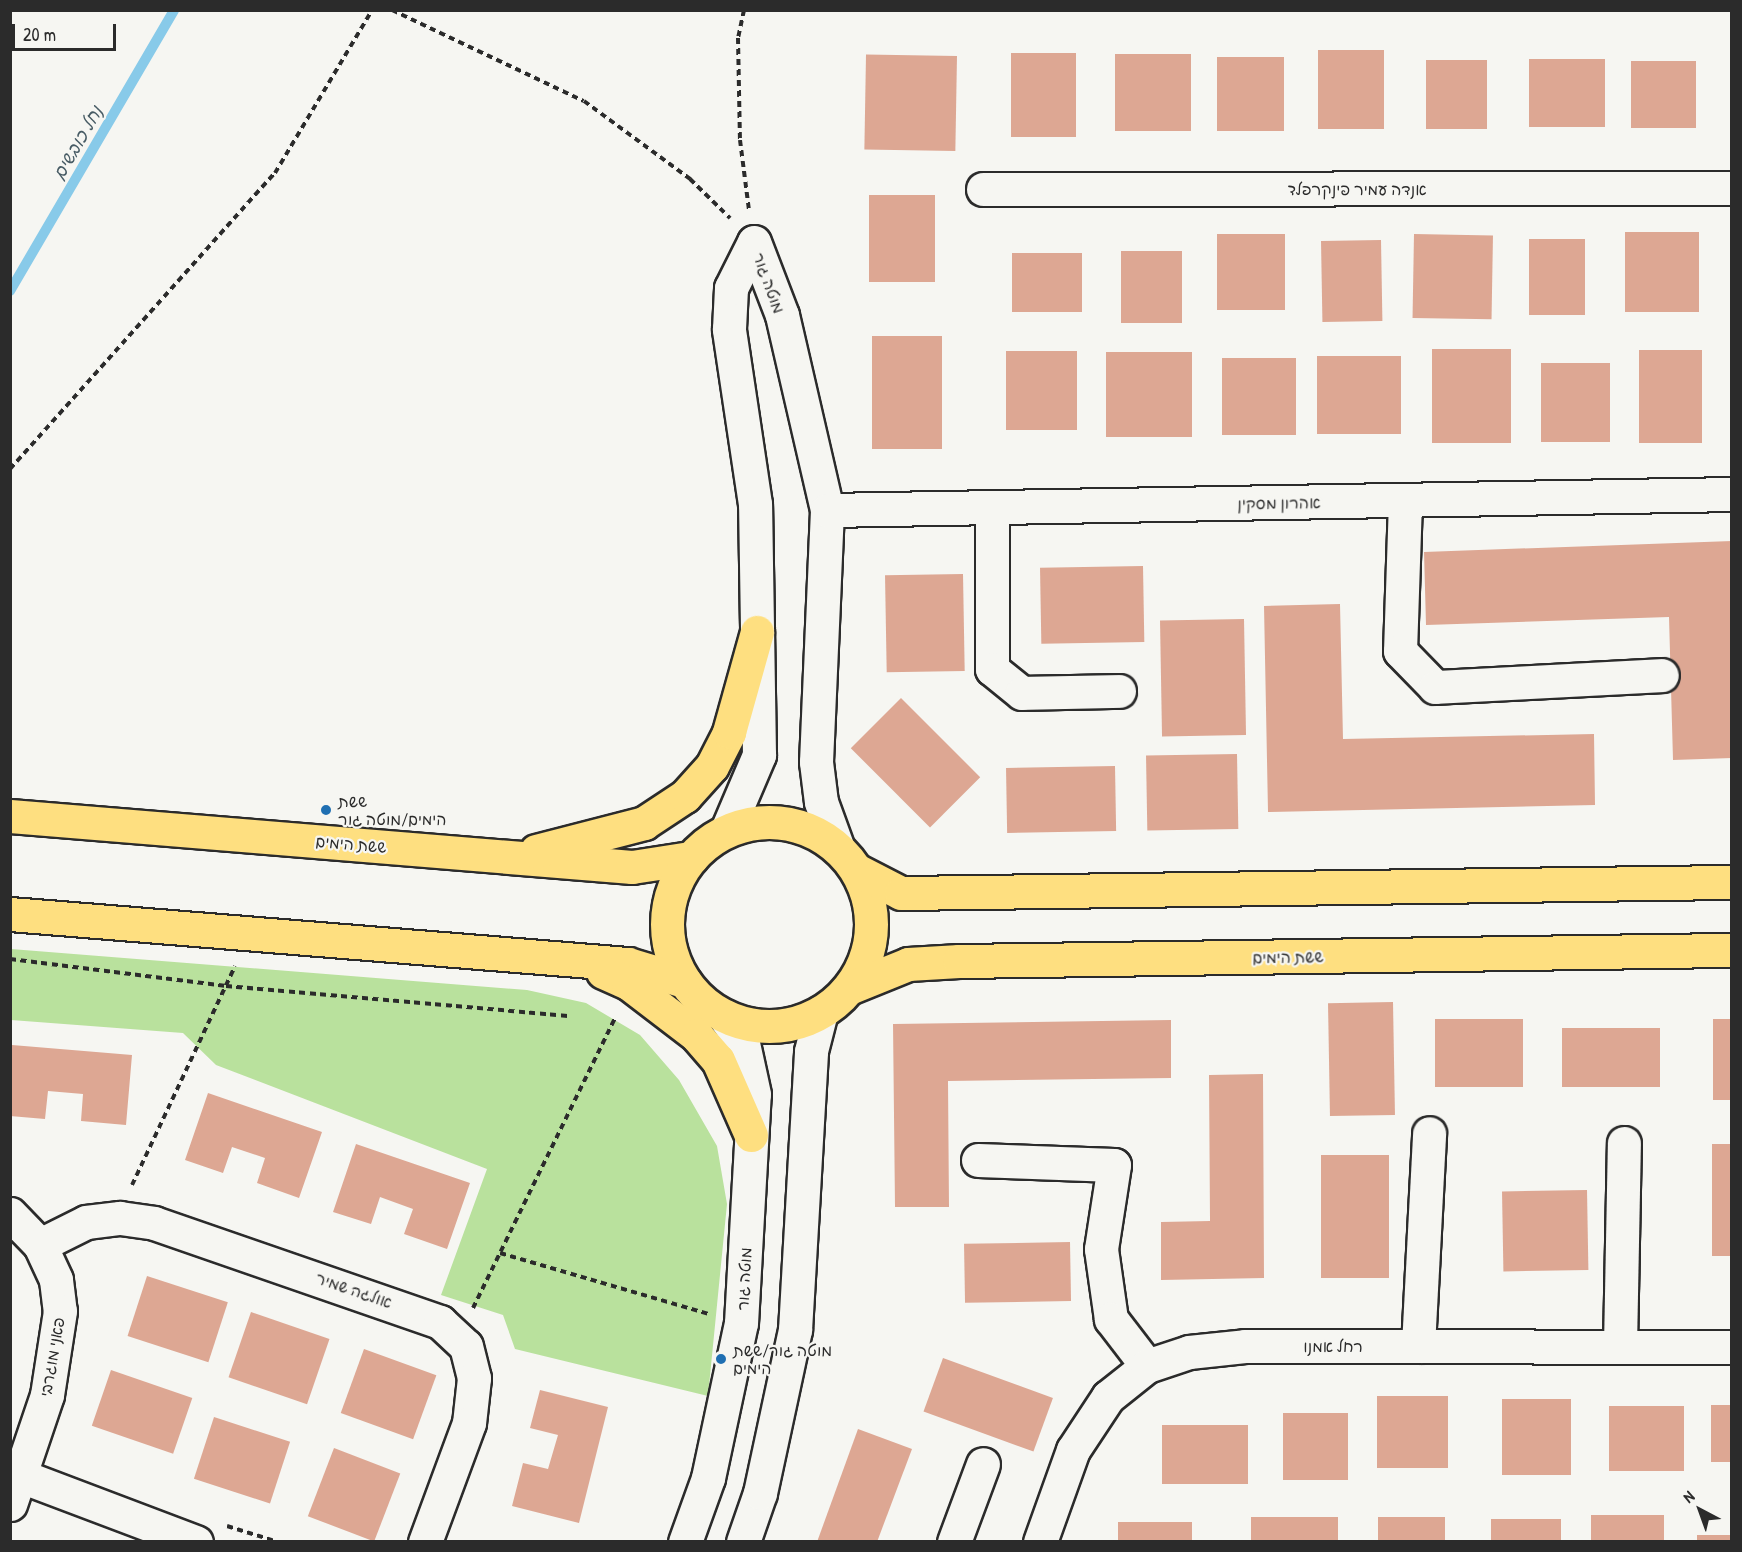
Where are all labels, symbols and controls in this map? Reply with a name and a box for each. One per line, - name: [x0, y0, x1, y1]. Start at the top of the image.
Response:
- scale bar: [15, 12, 118, 50]
- text: 20 m: [23, 22, 56, 47]
- water label: נחל כובשים: [48, 102, 108, 184]
- street label: אנדה עמיר פינקרפלד: [1287, 179, 1427, 199]
- street label: מוטה גור: [749, 250, 789, 316]
- street label: אהרון מסקין: [1237, 493, 1321, 513]
- place label: ששת הימים/מוטה גור: [338, 791, 446, 829]
- marker: ששת הימים/מוטה גור: [319, 803, 333, 817]
- street label: ששת הימים: [315, 831, 387, 857]
- street label: ששת הימים: [1252, 947, 1324, 967]
- street label: מוטה גור: [733, 1247, 755, 1311]
- street label: אולגה שמיר: [313, 1268, 395, 1312]
- street label: פאני מוגרבי: [36, 1316, 68, 1398]
- street label: רחל אמנו: [1303, 1336, 1363, 1356]
- place label: מוטה גור/ששת הימים: [733, 1340, 832, 1378]
- marker: מוטה גור/ששת הימים: [714, 1352, 728, 1366]
- north arrow: [1670, 1480, 1730, 1540]
- text: N: [1678, 1485, 1699, 1508]

